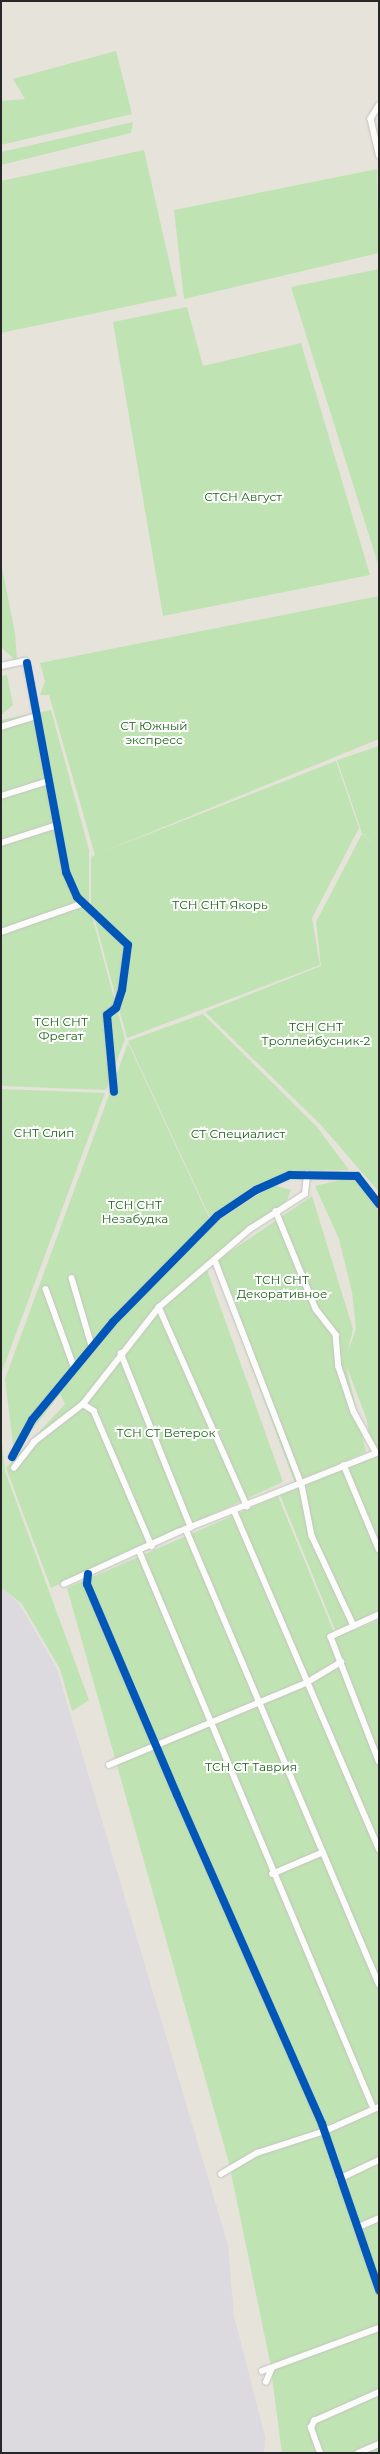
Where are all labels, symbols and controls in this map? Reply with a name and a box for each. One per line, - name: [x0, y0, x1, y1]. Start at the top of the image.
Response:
- park label: СТСН Август: [204, 490, 282, 504]
- park label: СТ Южный экспресс: [120, 719, 188, 747]
- park label: ТСН СНТ Якорь: [172, 898, 268, 912]
- park label: ТСН СНТ Фрегат: [34, 1015, 88, 1043]
- park label: ТСН СНТ Троллейбусник-2: [262, 1020, 370, 1048]
- park label: СНТ Слип: [14, 1126, 74, 1140]
- park label: СТ Специалист: [191, 1127, 285, 1141]
- park label: ТСН СНТ Незабудка: [102, 1198, 168, 1226]
- park label: ТСН СНТ Декоративное: [237, 1273, 327, 1301]
- park label: ТСН СТ Ветерок: [117, 1426, 215, 1440]
- park label: ТСН СТ Таврия: [205, 1760, 297, 1774]

